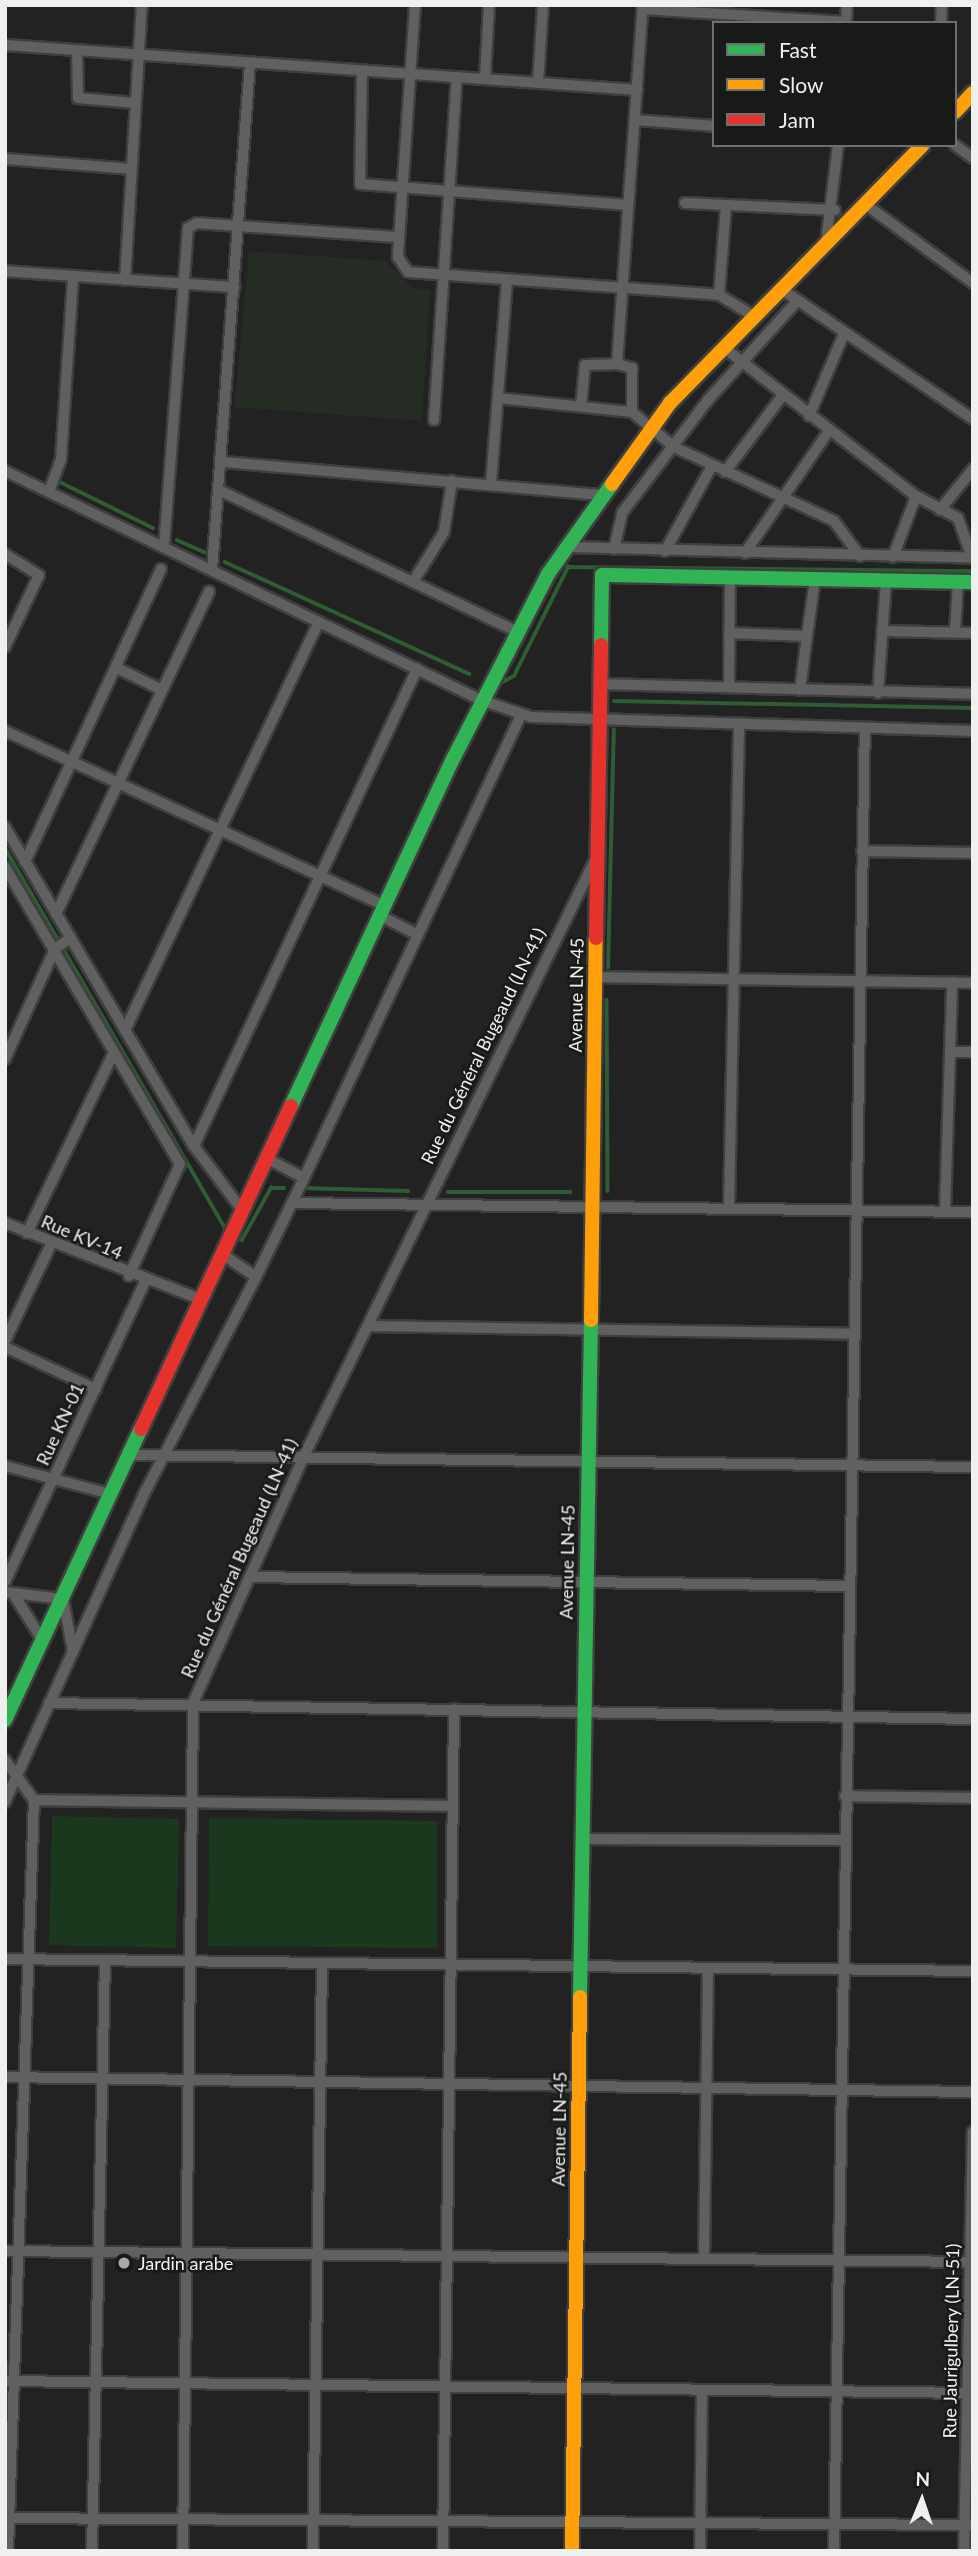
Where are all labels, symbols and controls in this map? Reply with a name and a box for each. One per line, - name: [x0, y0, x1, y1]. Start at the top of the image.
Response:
- legend: [712, 21, 957, 147]
- text: Fast: [779, 37, 816, 62]
- text: Slow: [779, 72, 823, 97]
- text: Jam: [779, 107, 815, 132]
- street label: Rue du Général Bugeaud (LN-41): [416, 924, 550, 1168]
- street label: Avenue LN-45: [564, 937, 588, 1053]
- street label: Rue KV-14: [38, 1210, 126, 1264]
- street label: Rue KN-01: [32, 1379, 88, 1469]
- street label: Rue du Général Bugeaud (LN-41): [176, 1435, 302, 1681]
- street label: Avenue LN-45: [555, 1504, 579, 1620]
- street label: Avenue LN-45: [547, 2071, 571, 2187]
- street label: Rue Jaurigulbery (LN-51): [938, 2243, 964, 2439]
- place label: Jardin arabe: [138, 2252, 233, 2274]
- marker: Jardin arabe: [116, 2255, 132, 2271]
- north arrow: [887, 2465, 957, 2535]
- text: N: [915, 2467, 930, 2490]

